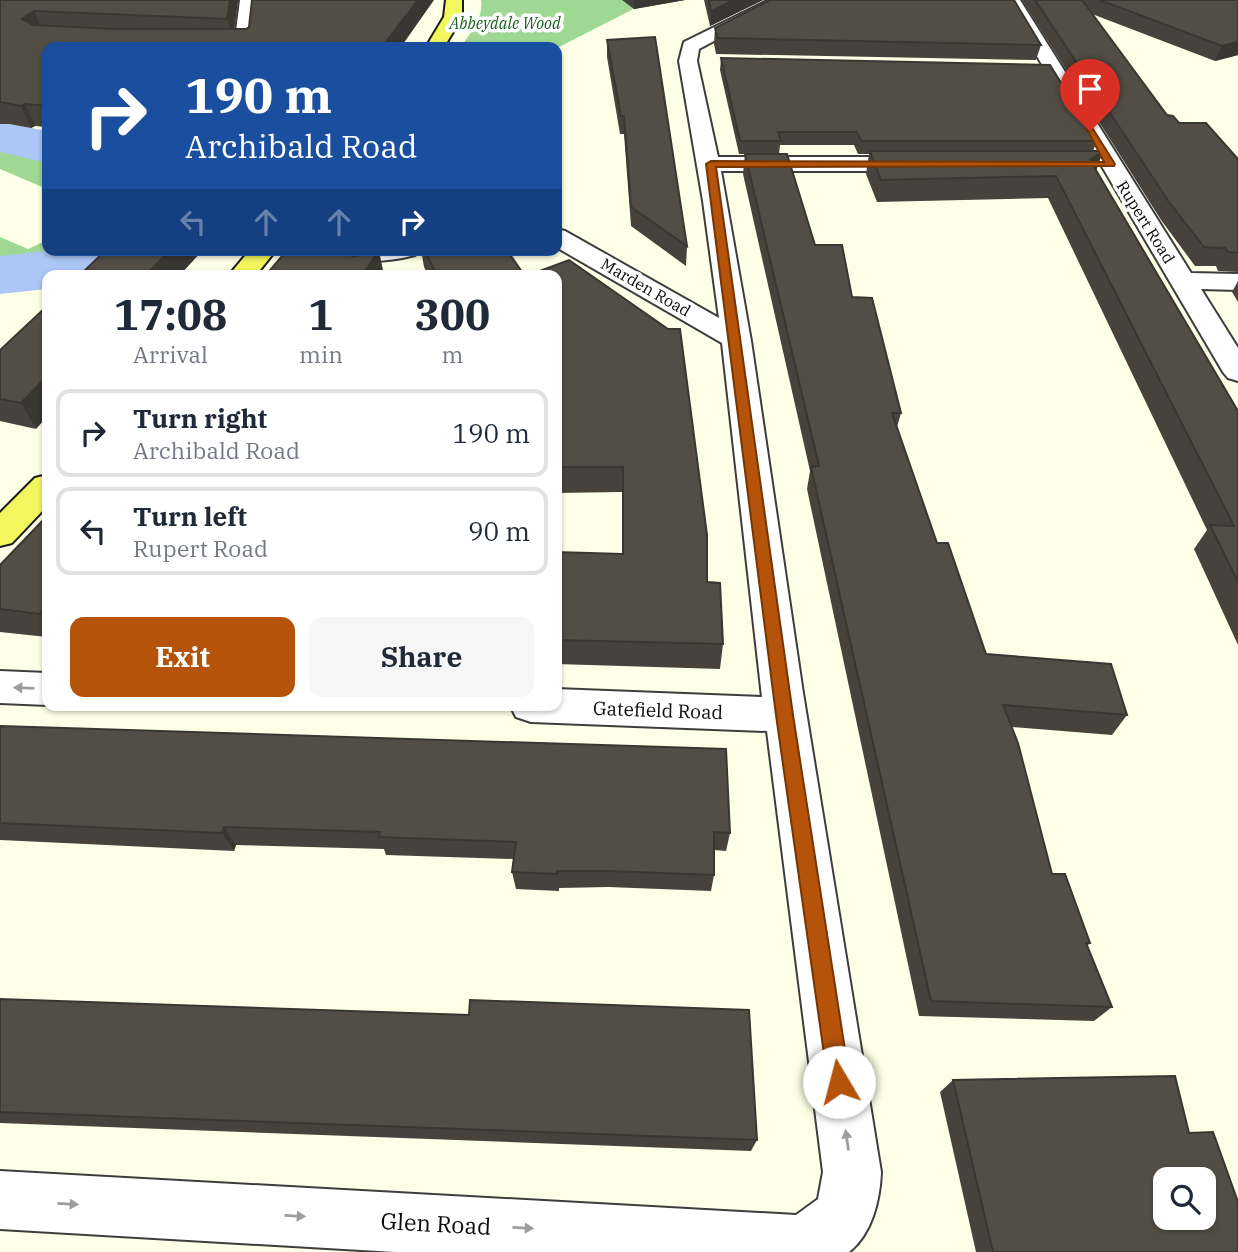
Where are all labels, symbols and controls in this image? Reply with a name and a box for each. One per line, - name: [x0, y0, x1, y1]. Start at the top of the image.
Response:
- park label: Abbeydale Wood: [448, 13, 561, 33]
- pin: [1060, 59, 1120, 131]
- text: 190 m: [185, 63, 332, 126]
- icon: right: [70, 70, 161, 161]
- icon: arrive: [1071, 70, 1109, 108]
- text: Archibald Road: [185, 125, 417, 167]
- street label: Rupert Road: [1113, 177, 1180, 267]
- icon: left: [174, 203, 212, 241]
- icon: ahead: [247, 203, 285, 241]
- icon: ahead: [320, 203, 358, 241]
- icon: right: [393, 203, 431, 241]
- street label: Marden Road: [598, 253, 695, 321]
- text: 17:08: [114, 287, 227, 342]
- text: 1: [308, 287, 334, 342]
- text: 300: [415, 287, 490, 342]
- text: Arrival: [133, 339, 208, 369]
- text: min: [299, 339, 343, 369]
- text: m: [441, 339, 463, 369]
- text: Turn right: [133, 401, 267, 435]
- icon: right: [74, 414, 112, 452]
- text: 190 m: [452, 416, 530, 450]
- text: Archibald Road: [133, 435, 300, 465]
- text: Turn left: [133, 499, 247, 533]
- icon: left: [74, 512, 112, 550]
- text: 90 m: [468, 514, 530, 548]
- text: Rupert Road: [133, 533, 268, 563]
- button: Exit: [70, 617, 295, 697]
- button: Share: [309, 617, 534, 697]
- one-way arrow: [12, 682, 34, 693]
- street label: Gatefield Road: [593, 696, 723, 724]
- position arrow: [802, 1045, 876, 1119]
- one-way arrow: [842, 1129, 853, 1151]
- map controls: [1153, 1167, 1216, 1230]
- button: search: [1153, 1167, 1216, 1230]
- one-way arrow: [57, 1198, 79, 1209]
- street label: Glen Road: [380, 1205, 492, 1241]
- one-way arrow: [285, 1210, 307, 1221]
- one-way arrow: [512, 1223, 534, 1234]

